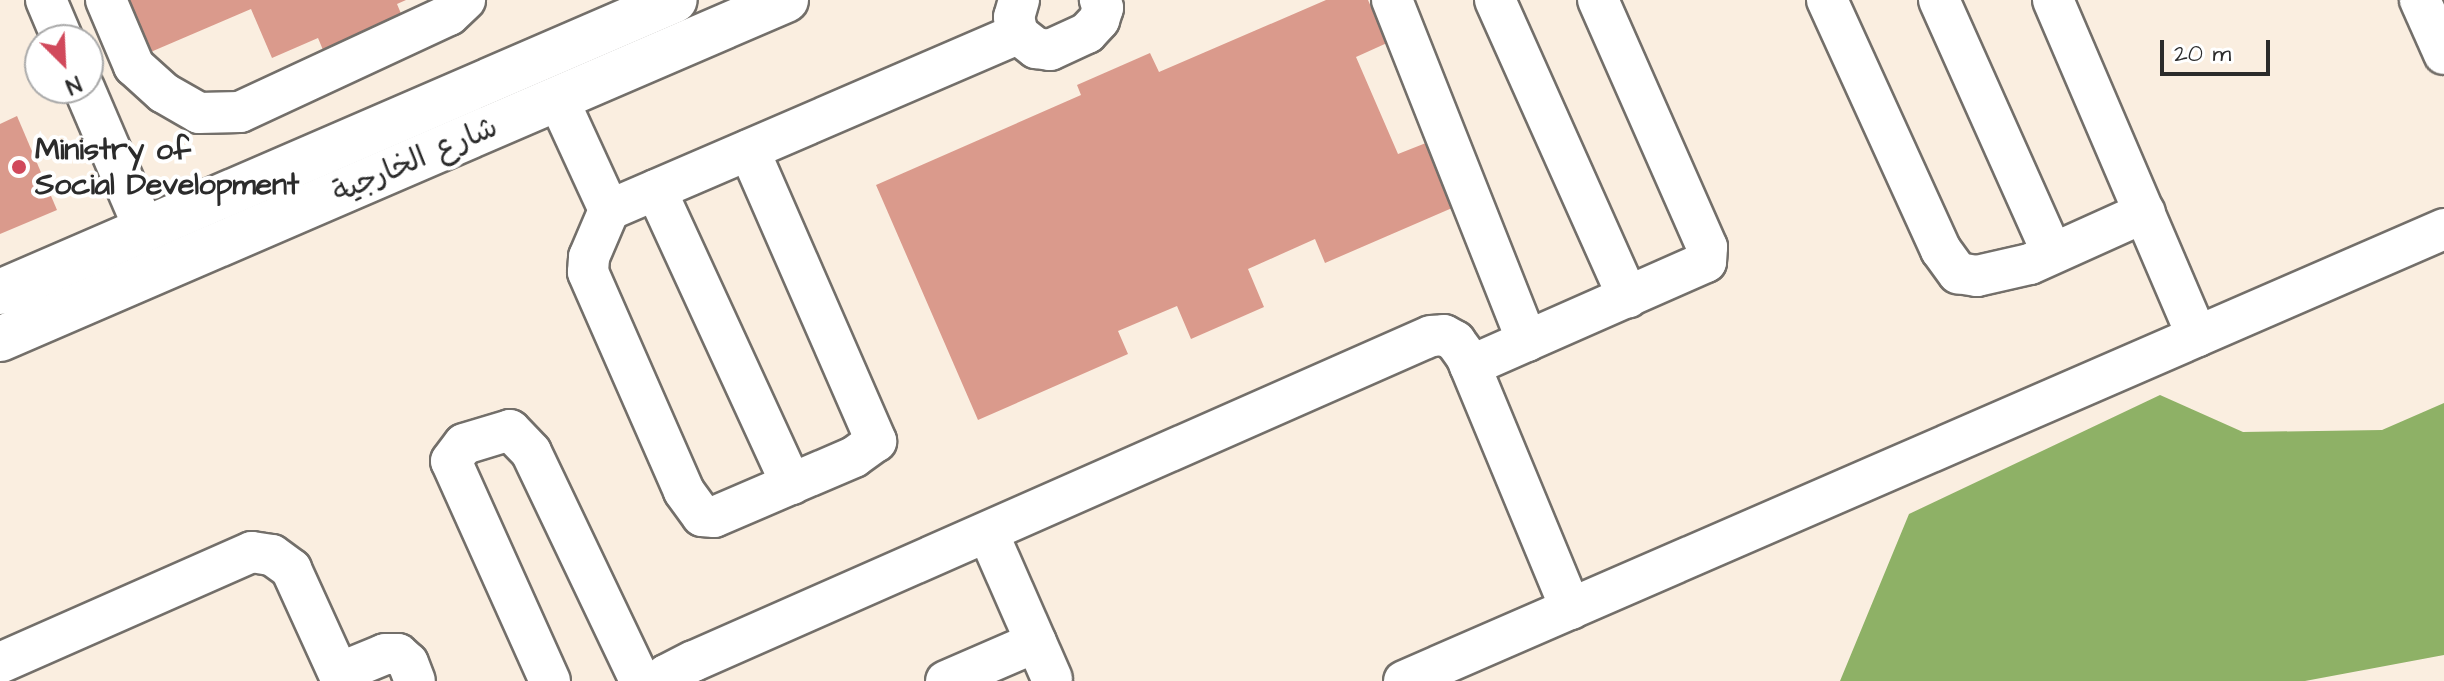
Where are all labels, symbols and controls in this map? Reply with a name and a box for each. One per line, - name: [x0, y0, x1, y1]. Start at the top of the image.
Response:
- north arrow: [24, 24, 104, 104]
- scale bar: [2164, 24, 2274, 74]
- text: 20 m: [2174, 37, 2231, 71]
- text: N: [61, 68, 86, 102]
- street label: شارع الخارجية: [327, 109, 503, 211]
- place label: Ministry of Social Development: [35, 132, 299, 202]
- marker: Ministry of Social Development: [10, 158, 28, 176]

